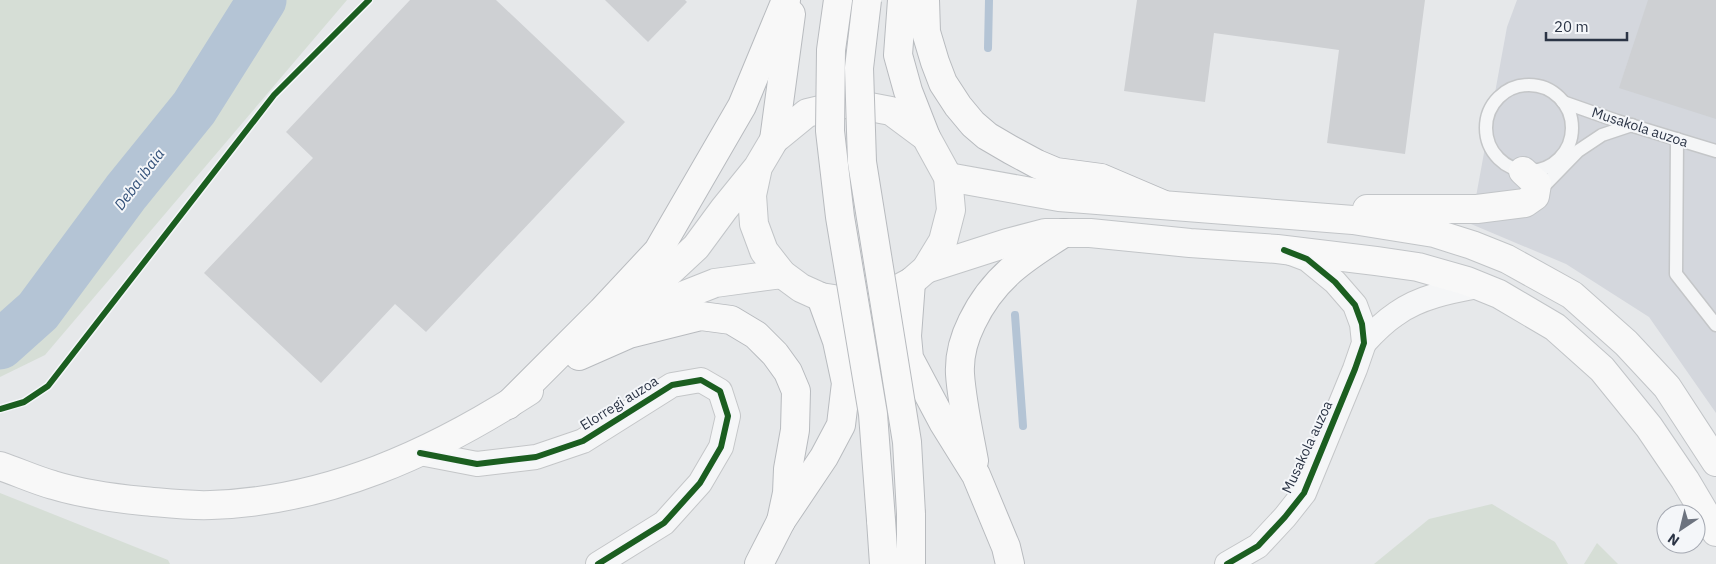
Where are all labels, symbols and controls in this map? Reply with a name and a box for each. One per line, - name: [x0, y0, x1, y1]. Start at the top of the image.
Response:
- scale bar: [1546, 10, 1627, 42]
- text: 20 m: [1554, 17, 1589, 36]
- street label: Musakola auzoa: [1590, 103, 1691, 151]
- water label: Deba ibaia: [110, 144, 168, 214]
- street label: Elorregi auzoa: [576, 372, 662, 434]
- street label: Musakola auzoa: [1278, 397, 1337, 496]
- north arrow: [1656, 504, 1706, 554]
- text: N: [1664, 529, 1683, 550]

